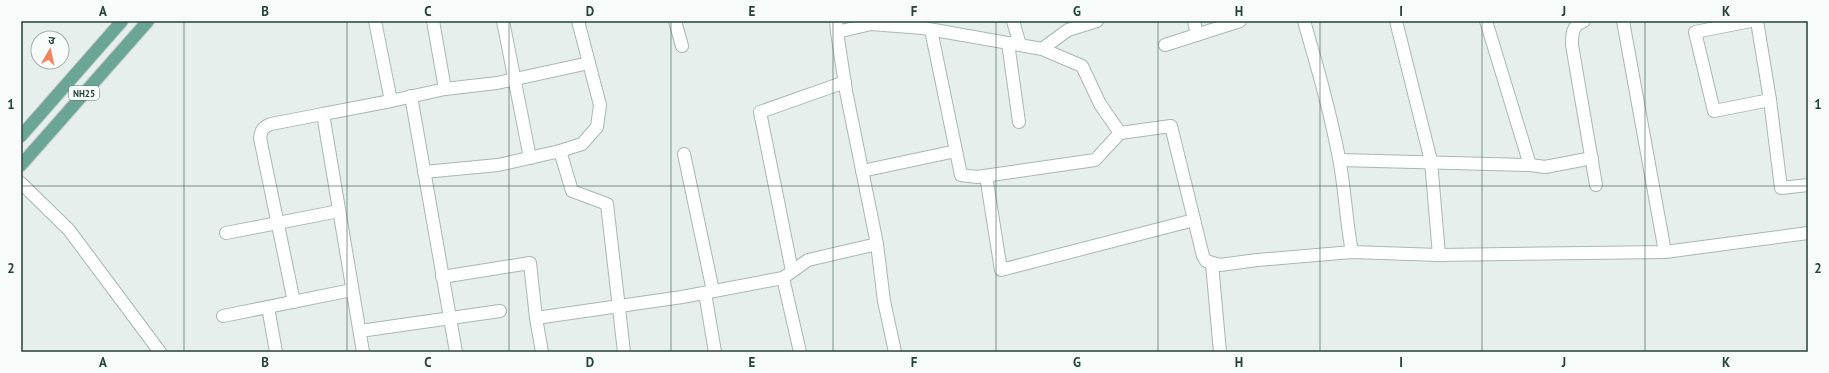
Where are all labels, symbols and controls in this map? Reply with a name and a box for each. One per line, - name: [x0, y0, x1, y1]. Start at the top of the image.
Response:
- text: A: [99, 3, 107, 20]
- text: B: [261, 3, 269, 20]
- text: C: [424, 3, 432, 20]
- text: D: [586, 3, 594, 20]
- text: E: [749, 3, 756, 20]
- text: F: [911, 3, 918, 20]
- text: G: [1073, 3, 1081, 20]
- text: H: [1235, 3, 1243, 20]
- text: I: [1399, 3, 1403, 20]
- text: J: [1561, 3, 1566, 20]
- text: K: [1722, 3, 1730, 20]
- north arrow: [30, 30, 70, 70]
- text: उ: [47, 33, 56, 48]
- road number: NH25: [69, 86, 99, 100]
- text: 1: [7, 96, 15, 113]
- text: 1: [1814, 96, 1822, 113]
- text: 2: [7, 260, 15, 277]
- text: 2: [1814, 260, 1822, 277]
- text: A: [99, 354, 107, 371]
- text: B: [261, 354, 269, 371]
- text: C: [424, 354, 432, 371]
- text: D: [586, 354, 594, 371]
- text: E: [749, 354, 756, 371]
- text: F: [911, 354, 918, 371]
- text: G: [1073, 354, 1081, 371]
- text: H: [1235, 354, 1243, 371]
- text: I: [1399, 354, 1403, 371]
- text: J: [1561, 354, 1566, 371]
- text: K: [1722, 354, 1730, 371]

